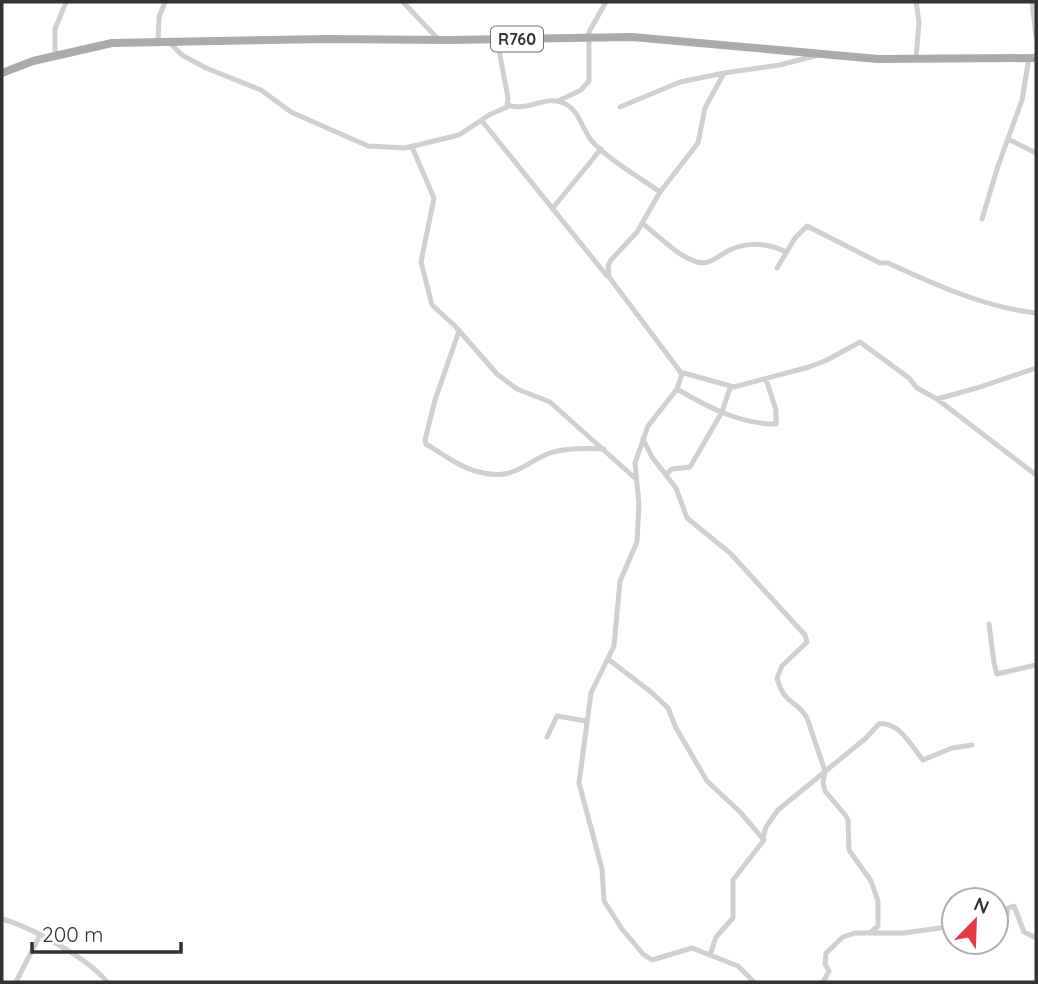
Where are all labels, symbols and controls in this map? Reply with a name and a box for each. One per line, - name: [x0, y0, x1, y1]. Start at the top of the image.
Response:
- road number: R760: [491, 26, 543, 52]
- north arrow: [940, 886, 1010, 956]
- text: N: [971, 892, 993, 919]
- scale bar: [32, 911, 180, 955]
- text: 200 m: [42, 921, 104, 947]

